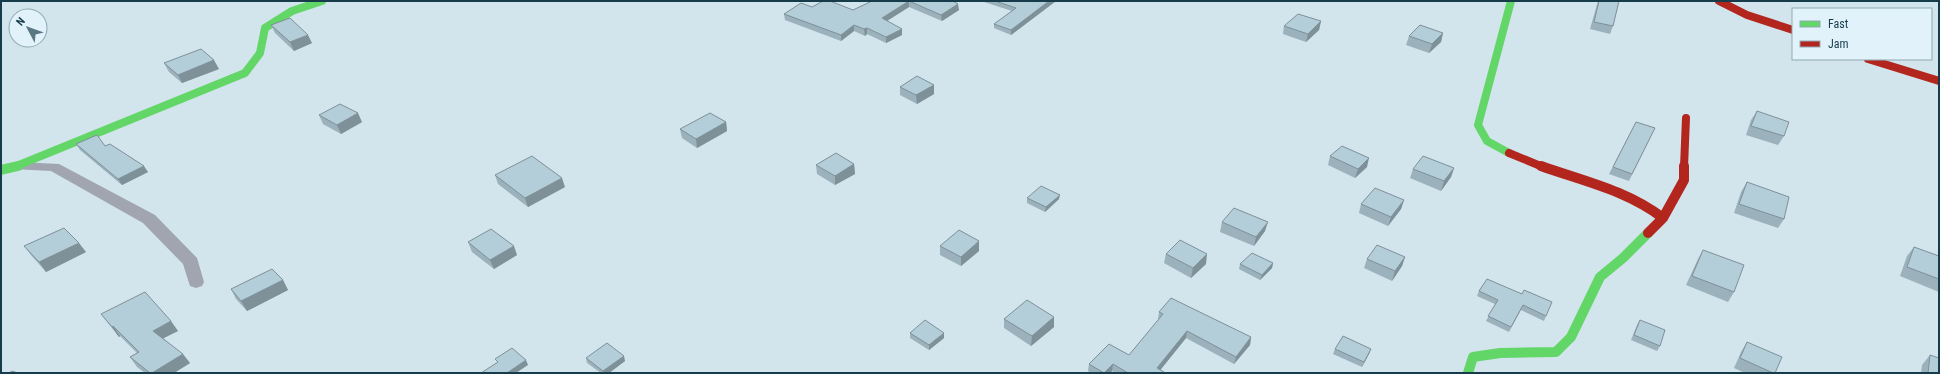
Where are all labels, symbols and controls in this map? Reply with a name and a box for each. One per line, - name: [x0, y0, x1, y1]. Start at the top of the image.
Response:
- north arrow: [8, 8, 48, 48]
- legend: [1792, 8, 1932, 60]
- text: N: [14, 15, 28, 29]
- text: Fast: [1828, 17, 1849, 31]
- text: Jam: [1828, 37, 1849, 51]

